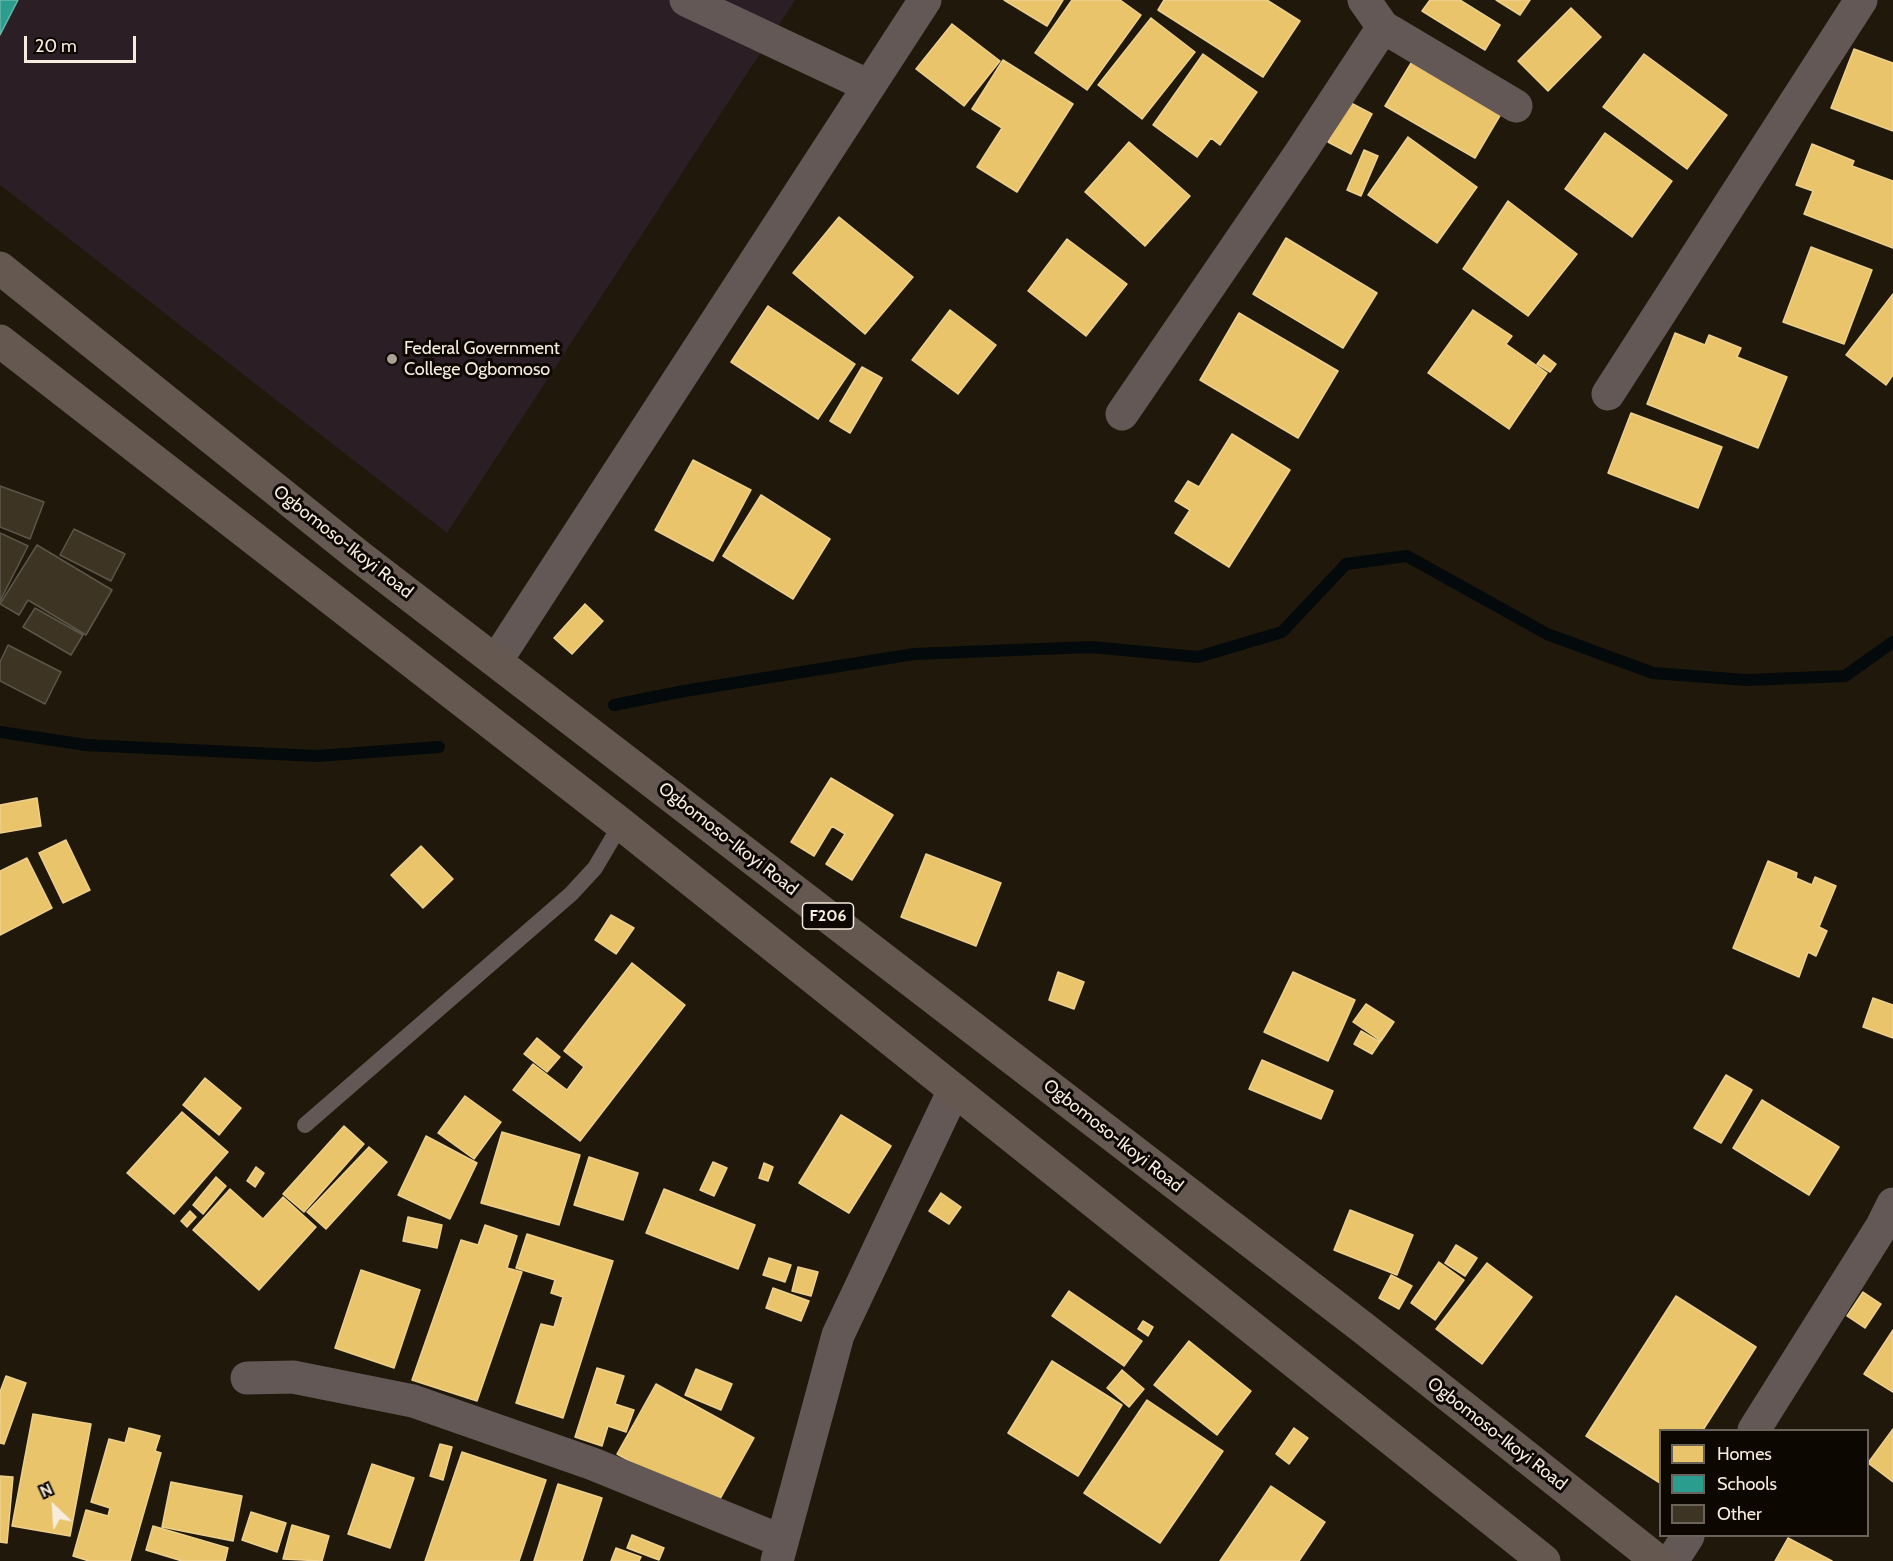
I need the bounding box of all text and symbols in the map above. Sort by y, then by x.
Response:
scale bar [27,24,140,62]
text: 20 m [35,35,77,57]
place label: Federal Government College Ogbomoso [404,338,560,380]
marker: Federal Government College Ogbomoso [385,352,399,366]
street label: Ogbomoso-Ikoyi Road [269,481,417,603]
street label: Ogbomoso-Ikoyi Road [654,778,802,900]
road number: F206 [802,903,854,929]
street label: Ogbomoso-Ikoyi Road [1039,1075,1187,1197]
street label: Ogbomoso-Ikoyi Road [1423,1373,1571,1495]
legend [1659,1429,1869,1537]
text: Homes [1717,1443,1772,1465]
text: Schools [1717,1473,1777,1495]
north arrow [24,1477,84,1537]
text: N [37,1479,55,1501]
text: Other [1717,1503,1762,1525]

